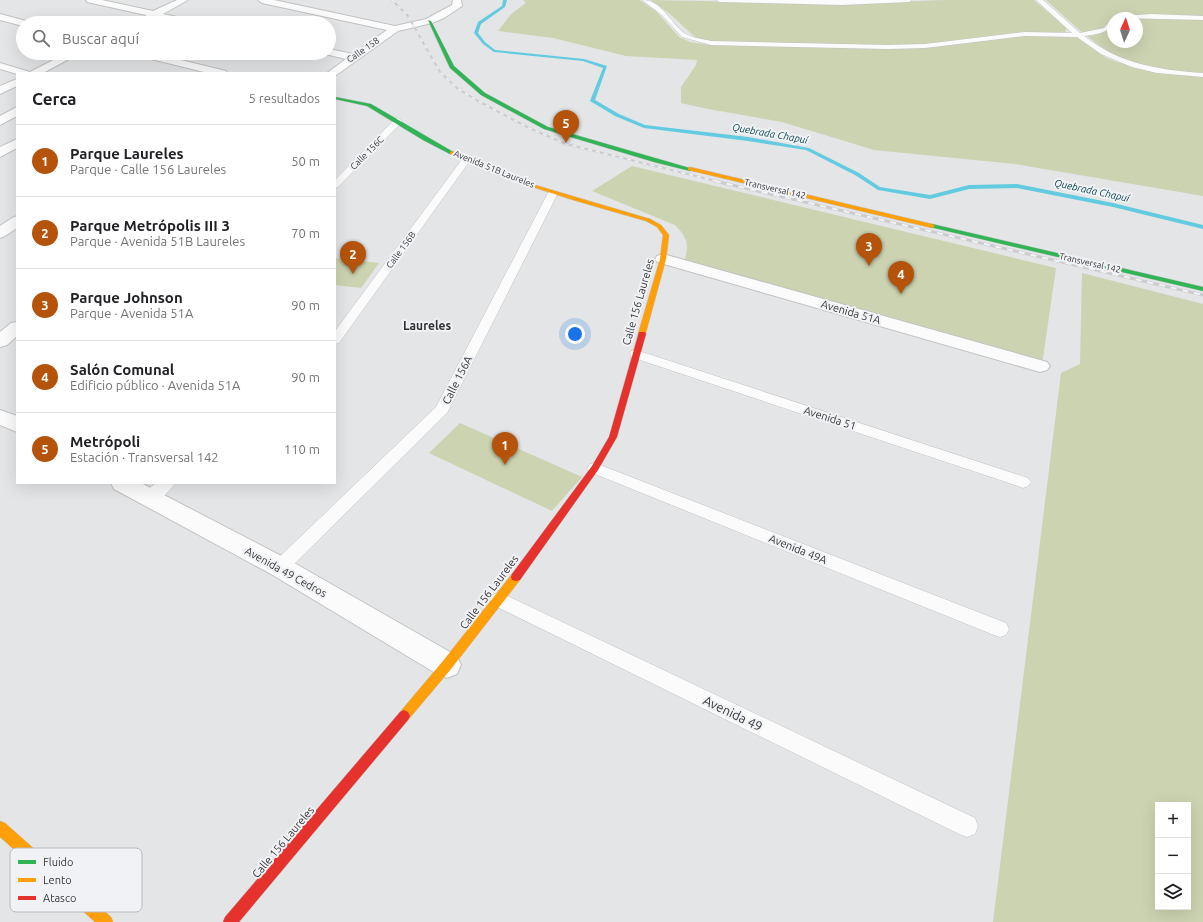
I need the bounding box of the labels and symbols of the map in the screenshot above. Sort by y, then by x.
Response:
north arrow [1107,12,1143,48]
street label: Calle 158 [345,35,381,65]
pin: 5 [553,110,579,143]
water label: Quebrada Chapuí [731,121,810,146]
street label: Calle 156C [348,134,386,172]
street label: Avenida 51B Laureles [452,148,536,190]
street label: Transversal 142 [743,177,807,201]
water label: Quebrada Chapuí [1053,177,1132,204]
street label: Calle 156B [384,230,418,270]
pin: 3 [856,233,882,266]
pin: 2 [340,241,366,274]
street label: Transversal 142 [1058,251,1122,275]
street label: Calle 156 Laureles [620,257,656,347]
pin: 4 [888,261,914,294]
street label: Avenida 51A [820,298,883,326]
district label: Laureles [403,319,451,332]
your location [565,324,585,344]
street label: Calle 156A [440,353,475,406]
street label: Avenida 51 [802,404,858,432]
pin: 1 [492,432,518,465]
street label: Avenida 49A [767,532,830,566]
street label: Avenida 49 Cedros [243,545,329,600]
street label: Calle 156 Laureles [457,553,521,631]
street label: Avenida 49 [701,693,765,733]
street label: Calle 156 Laureles [250,804,316,880]
legend [10,848,142,912]
text: Fluido [43,856,74,868]
text: Lento [43,874,72,886]
text: Atasco [43,892,76,904]

